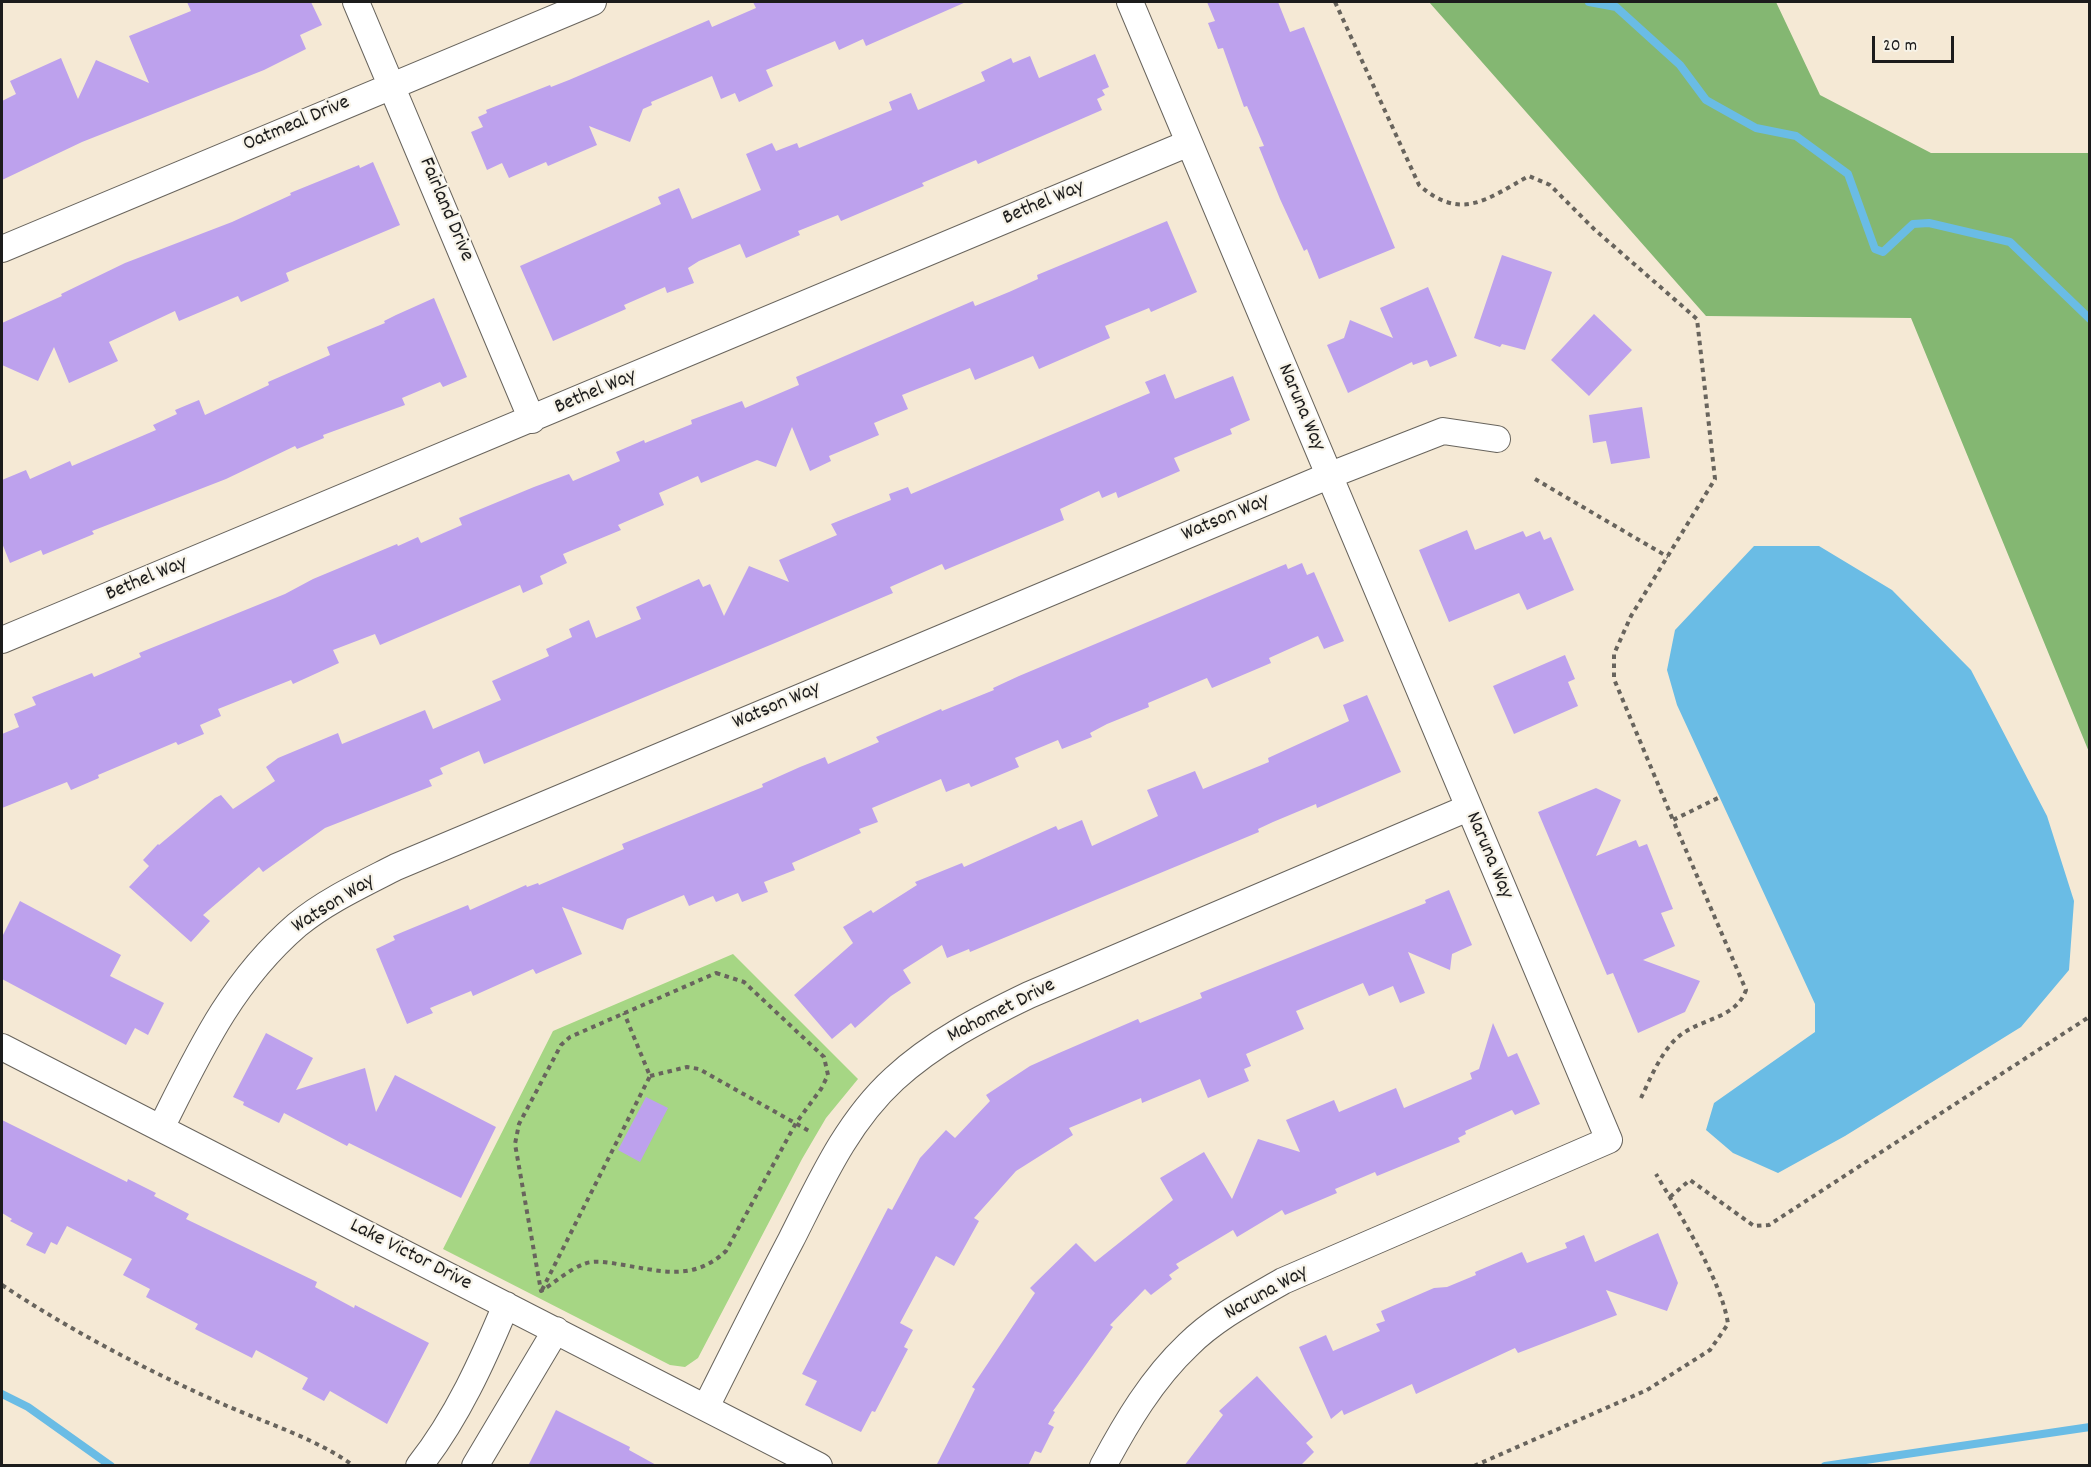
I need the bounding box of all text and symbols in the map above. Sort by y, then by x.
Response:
scale bar [1875,24,1958,62]
text: 20 m [1883,34,1917,59]
street label: Oatmeal Drive [240,91,354,159]
street label: Fairland Drive [412,154,478,266]
street label: Bethel Way [999,176,1089,232]
street label: Naruna Way [1270,361,1330,455]
street label: Bethel Way [551,365,641,421]
street label: Watson Way [1178,489,1274,549]
street label: Bethel Way [102,552,192,608]
street label: Watson Way [729,677,825,737]
street label: Naruna Way [1458,809,1518,903]
street label: Watson Way [288,870,380,940]
street label: Mahomet Drive [944,974,1060,1050]
street label: Lake Victor Drive [345,1214,475,1298]
street label: Naruna Way [1221,1261,1313,1327]

